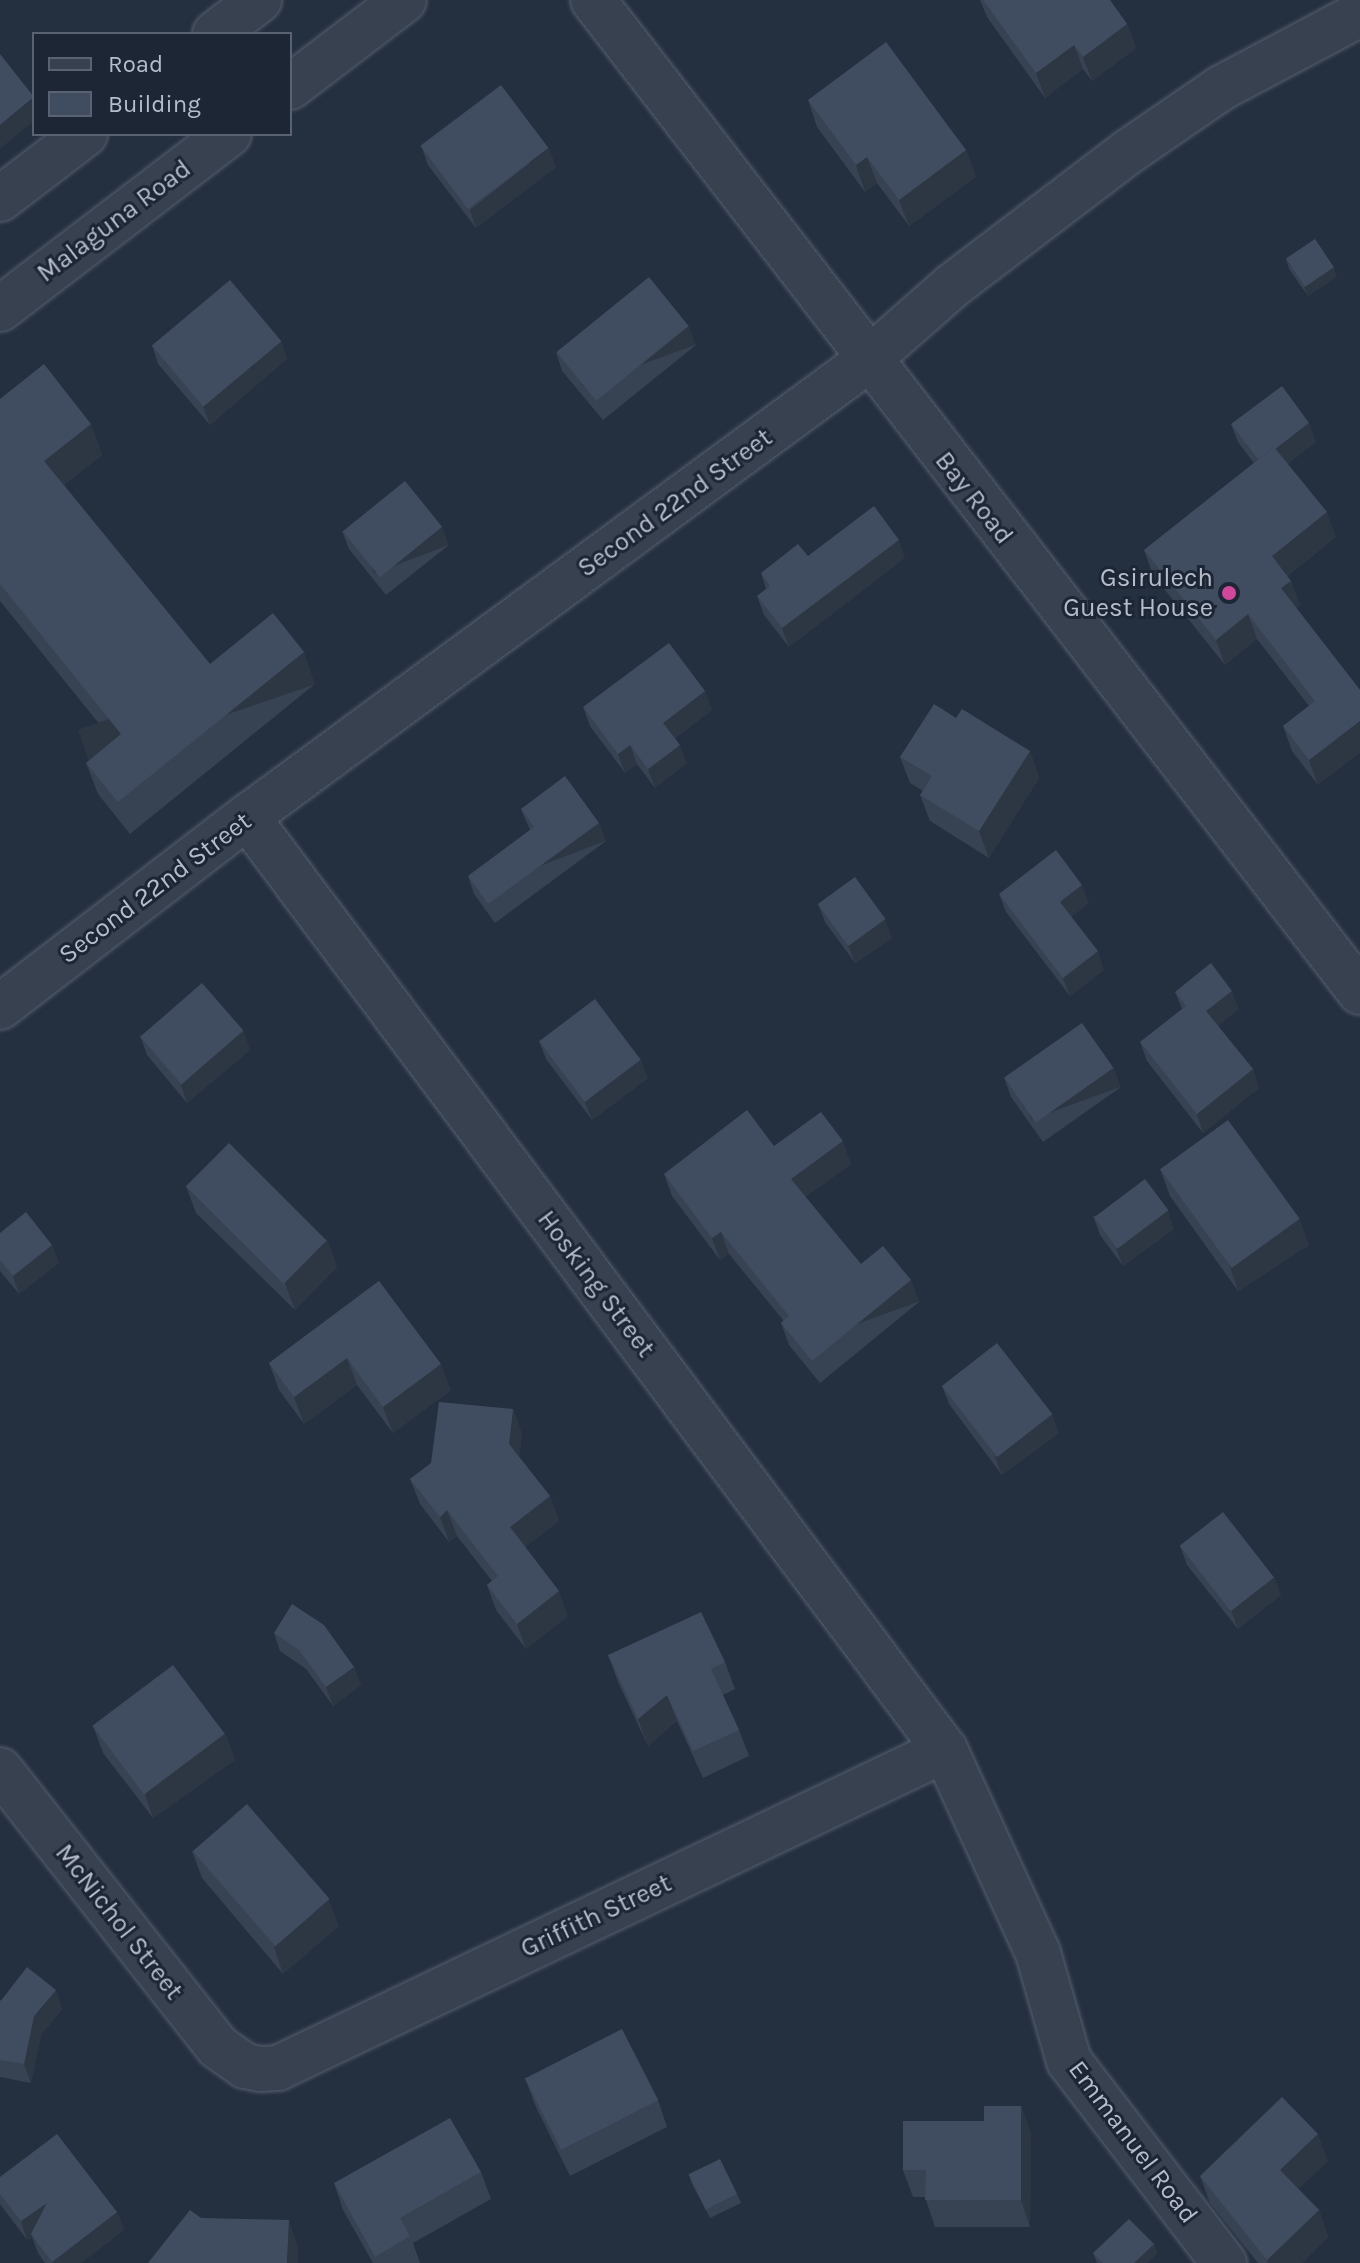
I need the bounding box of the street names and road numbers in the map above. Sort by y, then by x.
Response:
street label: Malaguna Road [31,153,197,289]
street label: Second 22nd Street [572,422,778,584]
street label: Bay Road [928,446,1020,550]
street label: Second 22nd Street [53,806,257,970]
street label: Hosking Street [531,1205,661,1363]
street label: McNichol Street [48,1838,190,2006]
street label: Griffith Street [516,1868,676,1964]
street label: Emmanuel Road [1062,2054,1204,2230]

